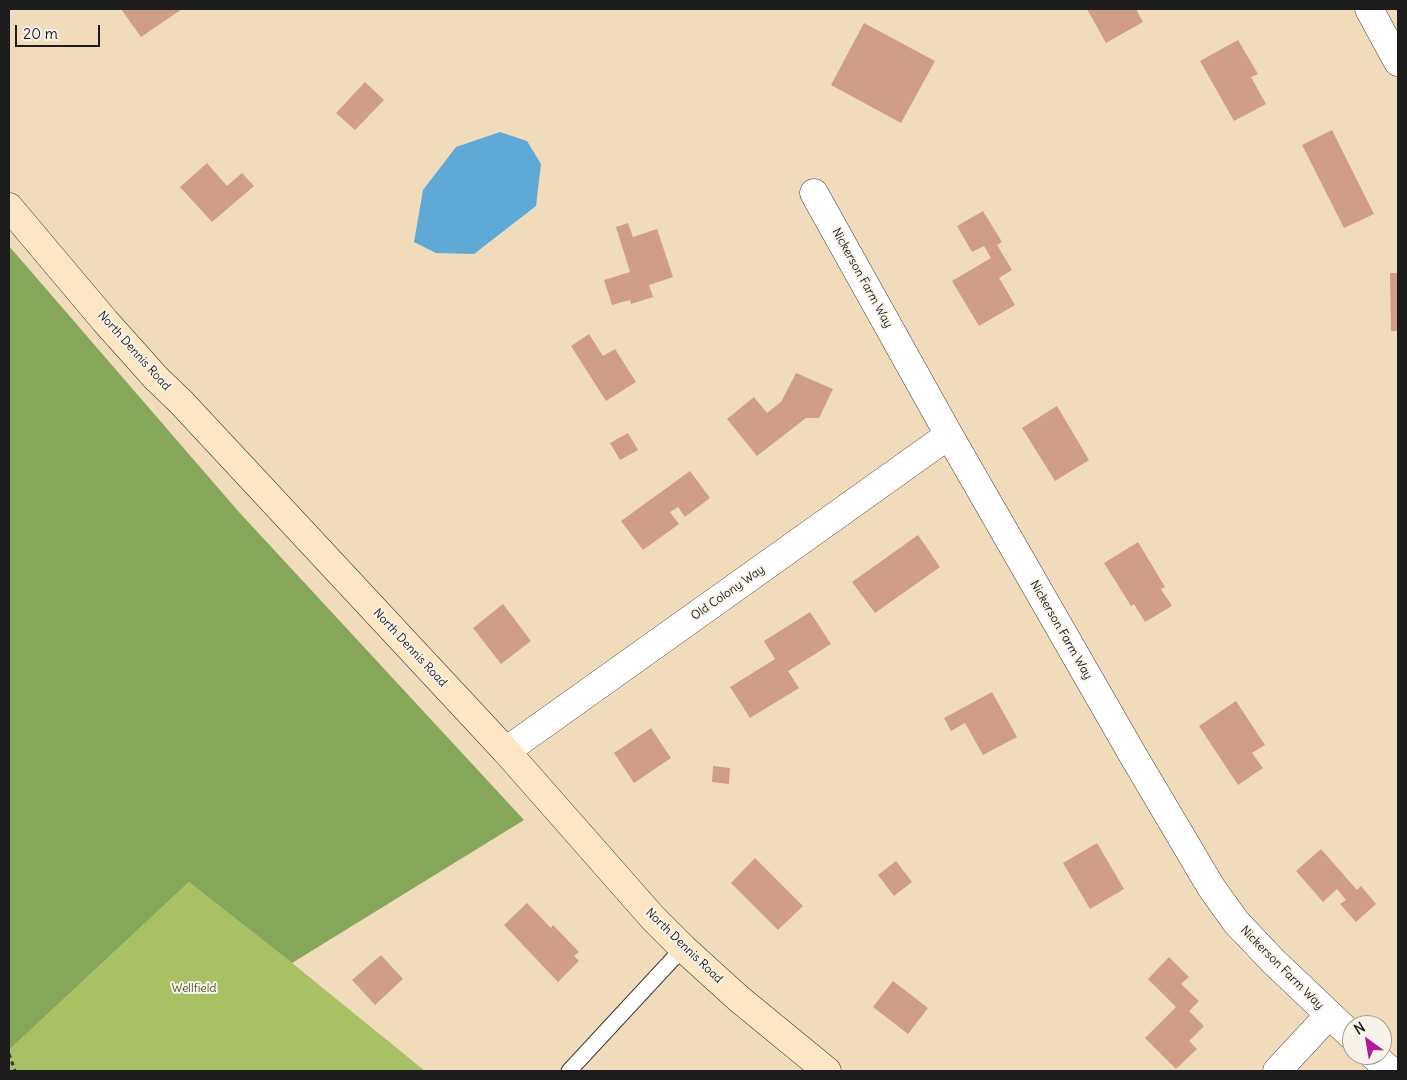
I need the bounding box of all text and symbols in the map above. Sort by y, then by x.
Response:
scale bar [18,15,102,47]
text: 20 m [23,24,58,43]
street label: Nickerson Farm Way [829,226,895,330]
street label: North Dennis Road [95,308,173,394]
street label: Old Colony Way [688,562,768,624]
street label: Nickerson Farm Way [1027,578,1095,682]
street label: North Dennis Road [370,606,450,690]
street label: North Dennis Road [642,906,726,986]
street label: Nickerson Farm Way [1237,923,1327,1013]
park label: Wellfield [171,982,217,996]
north arrow [1342,1015,1392,1065]
text: N [1351,1018,1368,1038]

